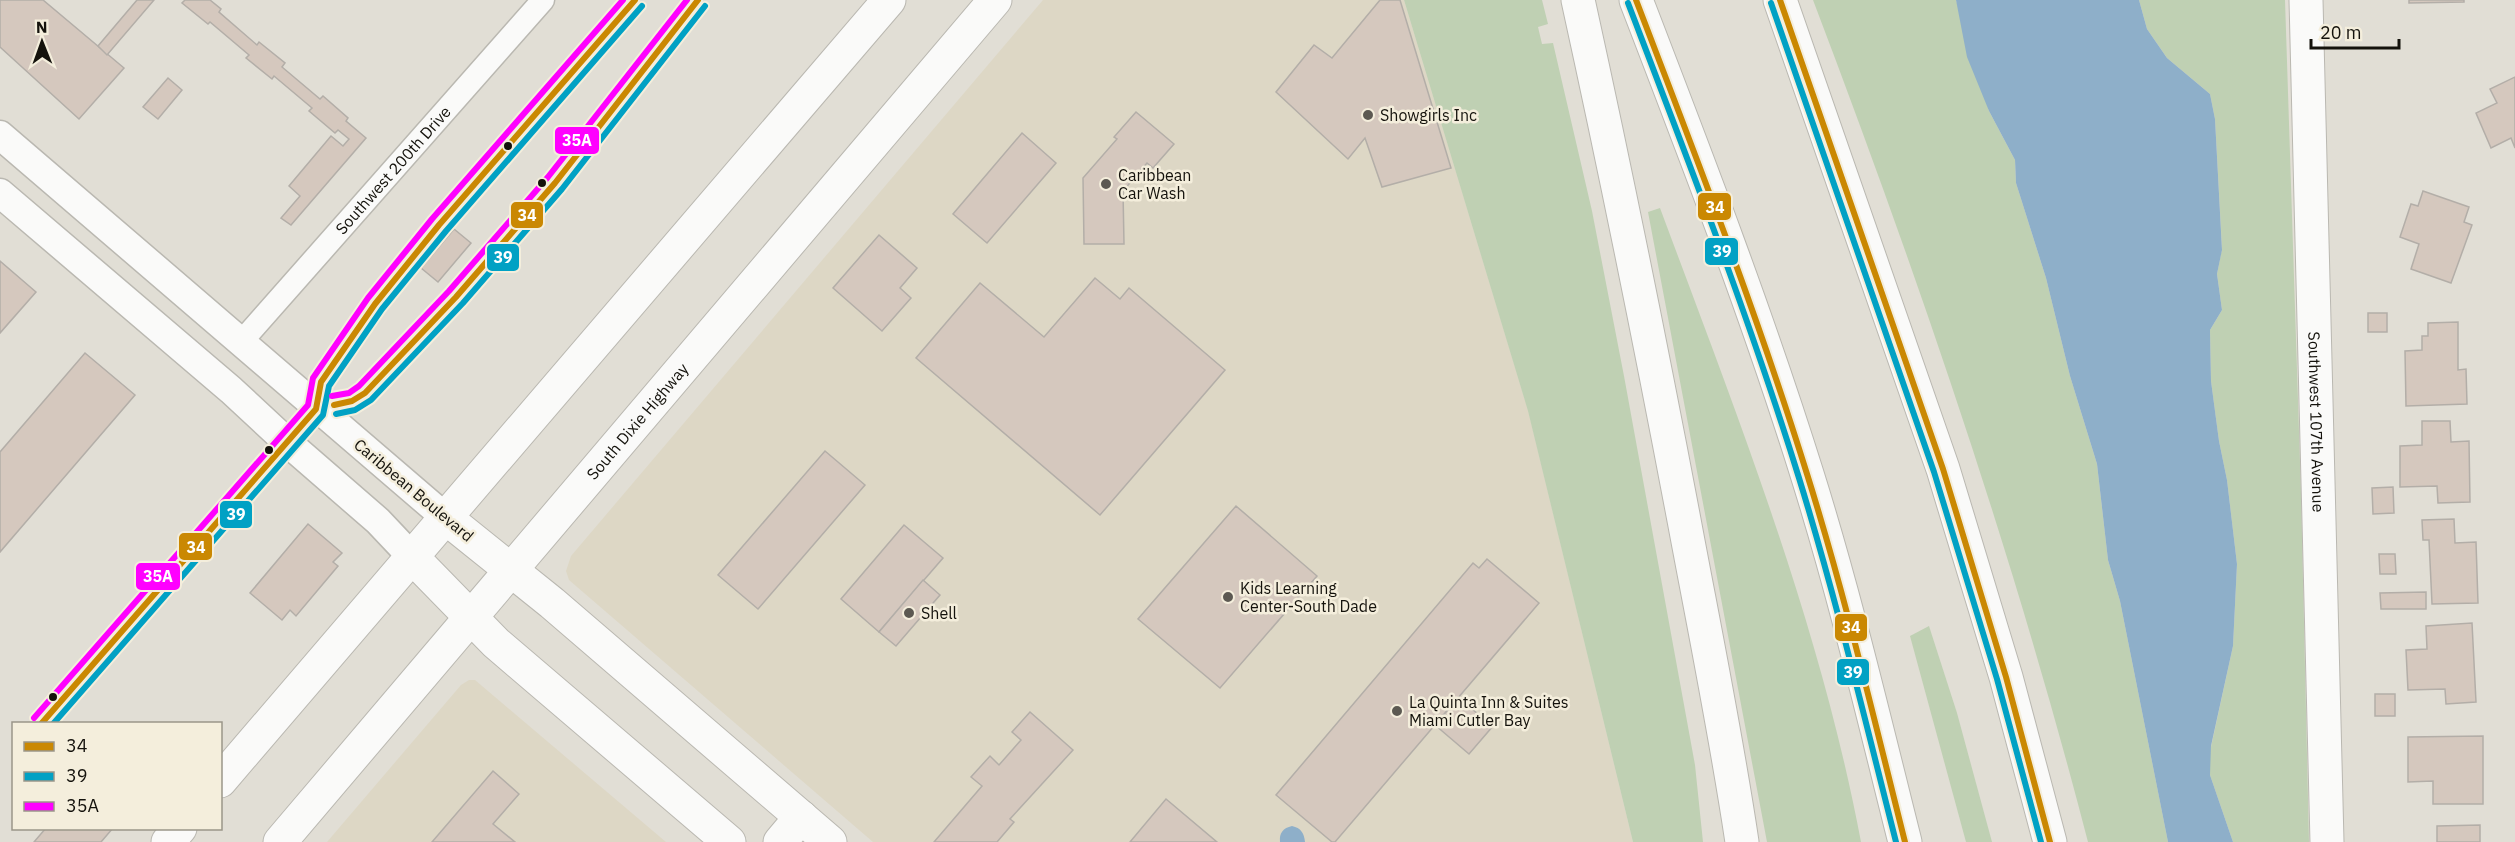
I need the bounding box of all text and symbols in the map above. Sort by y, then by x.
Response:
north arrow [12,12,72,72]
scale bar [2311,12,2400,50]
text: N [36,17,48,37]
text: 20 m [2320,21,2362,44]
street label: Southwest 200th Drive [331,102,455,238]
place label: Showgirls Inc [1380,105,1477,125]
marker: Showgirls Inc [1361,108,1375,122]
line badge: 35A [554,126,600,155]
text: 35A [562,130,592,150]
unlabelled marker [502,140,514,152]
place label: Caribbean Car Wash [1118,165,1191,203]
unlabelled marker [536,177,548,189]
marker: Caribbean Car Wash [1099,177,1113,191]
line badge: 34 [1697,192,1732,221]
text: 34 [1705,197,1725,217]
line badge: 34 [510,201,544,229]
text: 34 [517,205,537,225]
line badge: 39 [1704,237,1739,266]
text: 39 [1712,241,1732,261]
line badge: 39 [486,243,520,272]
text: 39 [493,247,513,267]
street label: Southwest 107th Avenue [2304,331,2329,513]
street label: South Dixie Highway [582,359,692,484]
street label: Caribbean Boulevard [350,434,478,546]
unlabelled marker [263,444,275,456]
line badge: 39 [219,500,253,529]
text: 39 [226,504,246,524]
line badge: 34 [178,532,213,561]
text: 34 [186,537,206,557]
line badge: 35A [135,562,181,591]
text: 35A [143,566,173,586]
place label: Kids Learning Center-South Dade [1240,578,1377,616]
marker: Kids Learning Center-South Dade [1221,590,1235,604]
place label: Shell [921,603,957,623]
marker: Shell [902,606,916,620]
line badge: 34 [1834,613,1868,642]
text: 34 [1841,617,1861,637]
line badge: 39 [1836,658,1870,686]
text: 39 [1843,662,1863,682]
unlabelled marker [47,691,59,703]
place label: La Quinta Inn & Suites Miami Cutler Bay [1409,692,1569,730]
marker: La Quinta Inn & Suites Miami Cutler Bay [1390,704,1404,718]
legend [12,722,222,830]
text: 34 [66,734,88,757]
text: 39 [66,764,88,787]
text: 35A [66,794,100,817]

